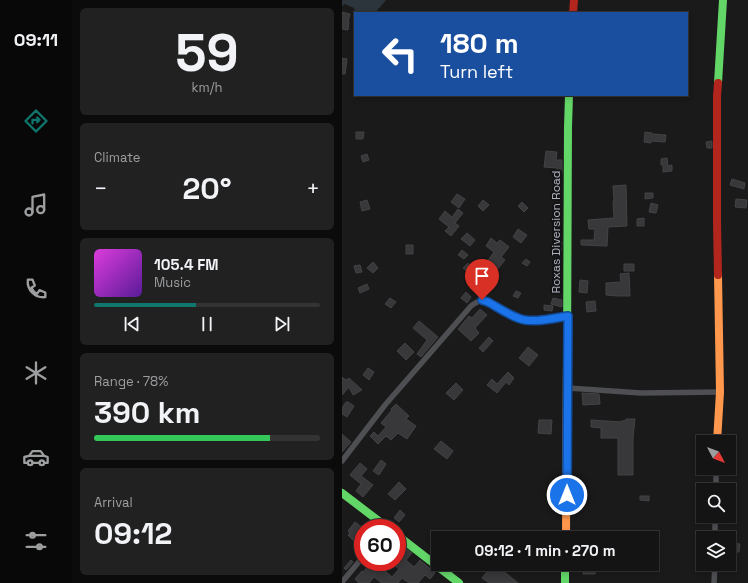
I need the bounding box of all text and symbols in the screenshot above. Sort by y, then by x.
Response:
text: 59 [175,20,239,86]
text: 180 m [440,25,519,61]
text: 09:11 [14,28,58,51]
icon: left [374,28,426,80]
text: Turn left [440,60,513,83]
text: km/h [192,79,222,96]
icon: directions [22,107,50,135]
text: Climate [94,149,140,166]
text: 20° [182,169,232,208]
street label: Roxas Diversion Road [548,170,564,294]
text: − [94,174,108,202]
text: + [306,174,320,202]
icon: music [22,191,50,219]
text: 105.4 FM [154,255,219,274]
pin [465,259,499,300]
icon: arrive [471,265,493,287]
text: Music [154,274,191,291]
icon: phone [22,275,50,303]
icon: previous [121,313,143,335]
icon: pause [196,313,218,335]
icon: next [271,313,293,335]
icon: climate [22,359,50,387]
text: Range · 78% [94,373,168,390]
text: 390 km [94,393,200,432]
north arrow [696,435,736,475]
map controls [696,435,736,571]
icon: car [22,443,50,471]
position arrow [546,474,588,516]
button: search [696,483,736,523]
text: Arrival [94,494,133,511]
text: 09:12 [94,514,172,553]
speed limit sign: 60 [354,519,406,571]
icon: filters [22,527,50,555]
button: layers [696,531,736,571]
text: 09:12 · 1 min · 270 m [475,541,615,560]

